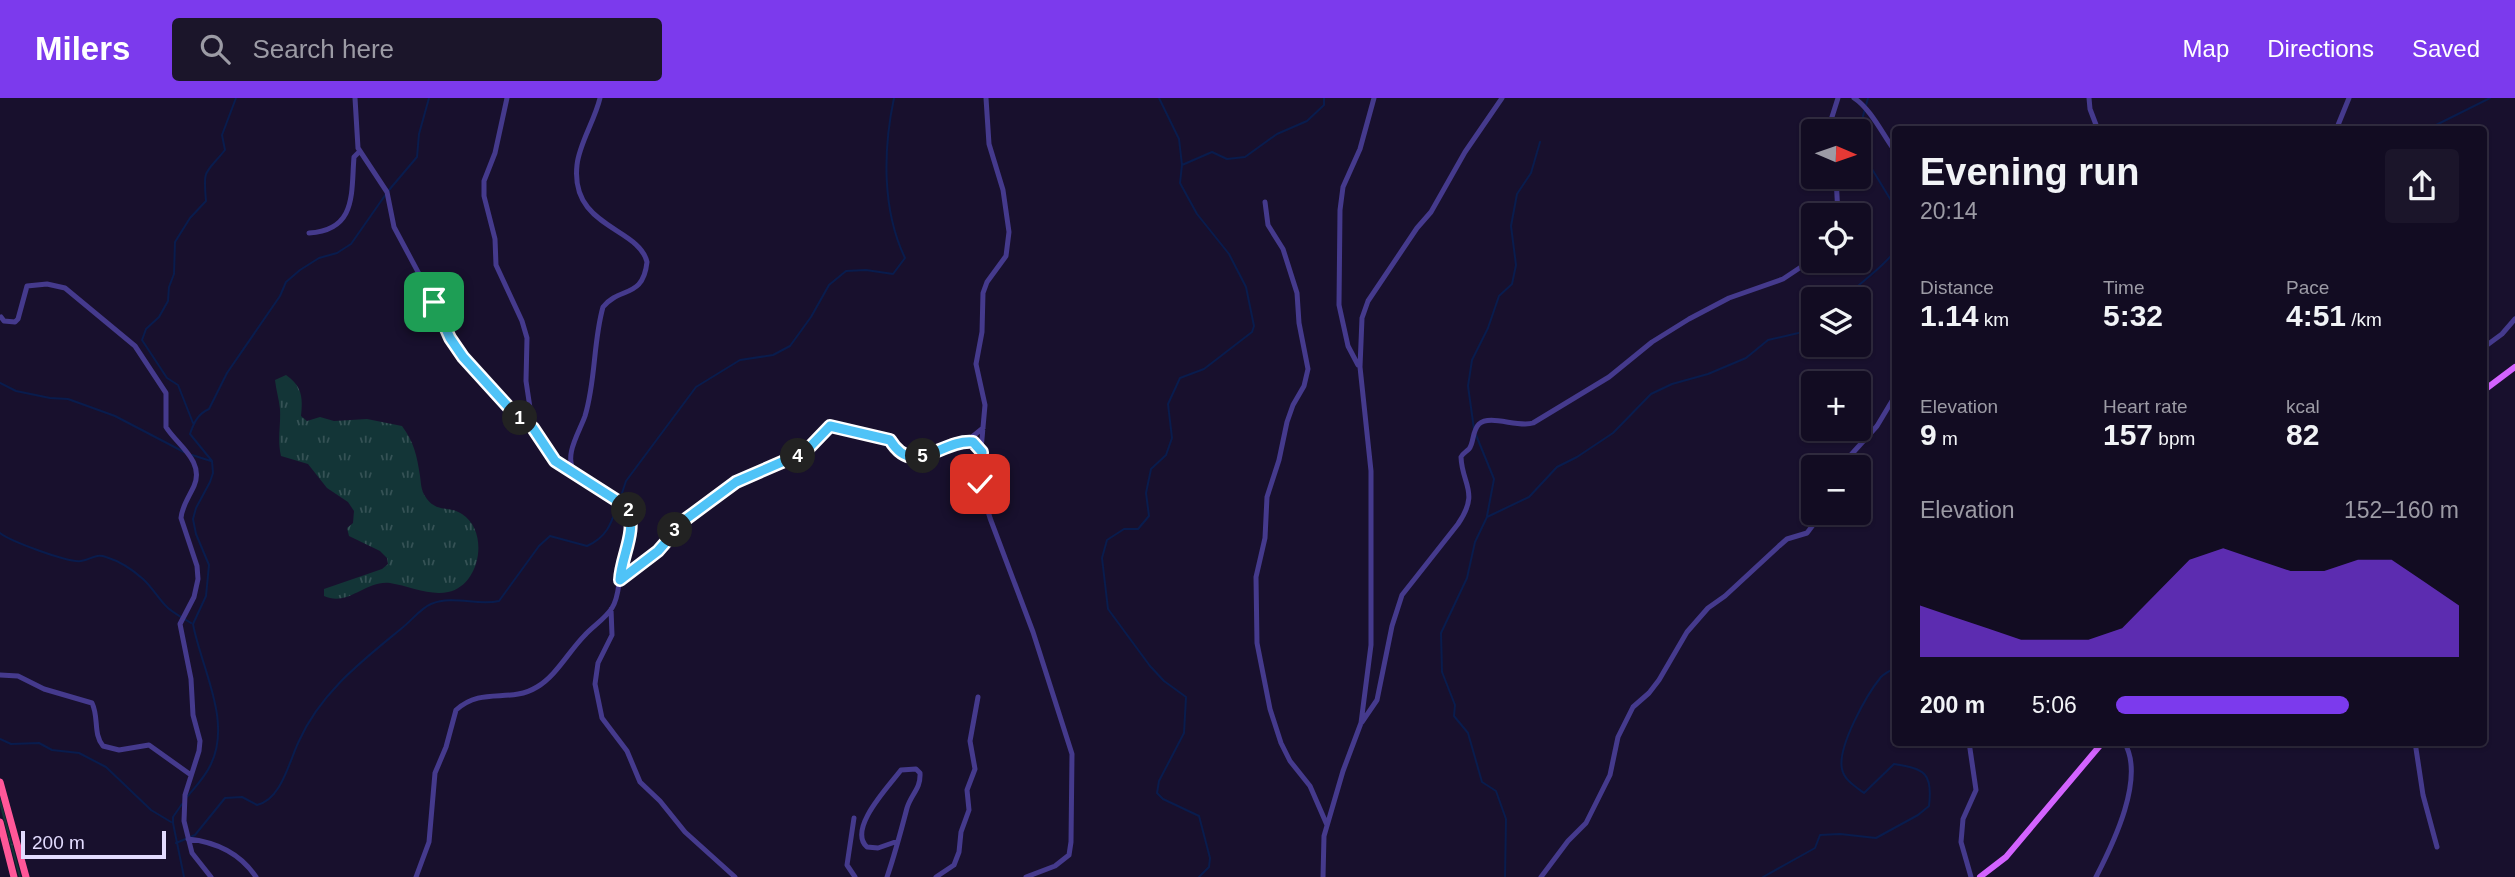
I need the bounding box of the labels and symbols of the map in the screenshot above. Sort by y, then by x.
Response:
north arrow [1801,119,1871,189]
pin [404,272,464,332]
pin: 1 [503,400,538,436]
pin: 4 [780,438,816,474]
pin: 5 [906,438,940,474]
pin [950,454,1010,514]
pin: 2 [612,492,646,528]
pin: 3 [658,512,692,548]
scale bar [21,828,166,860]

